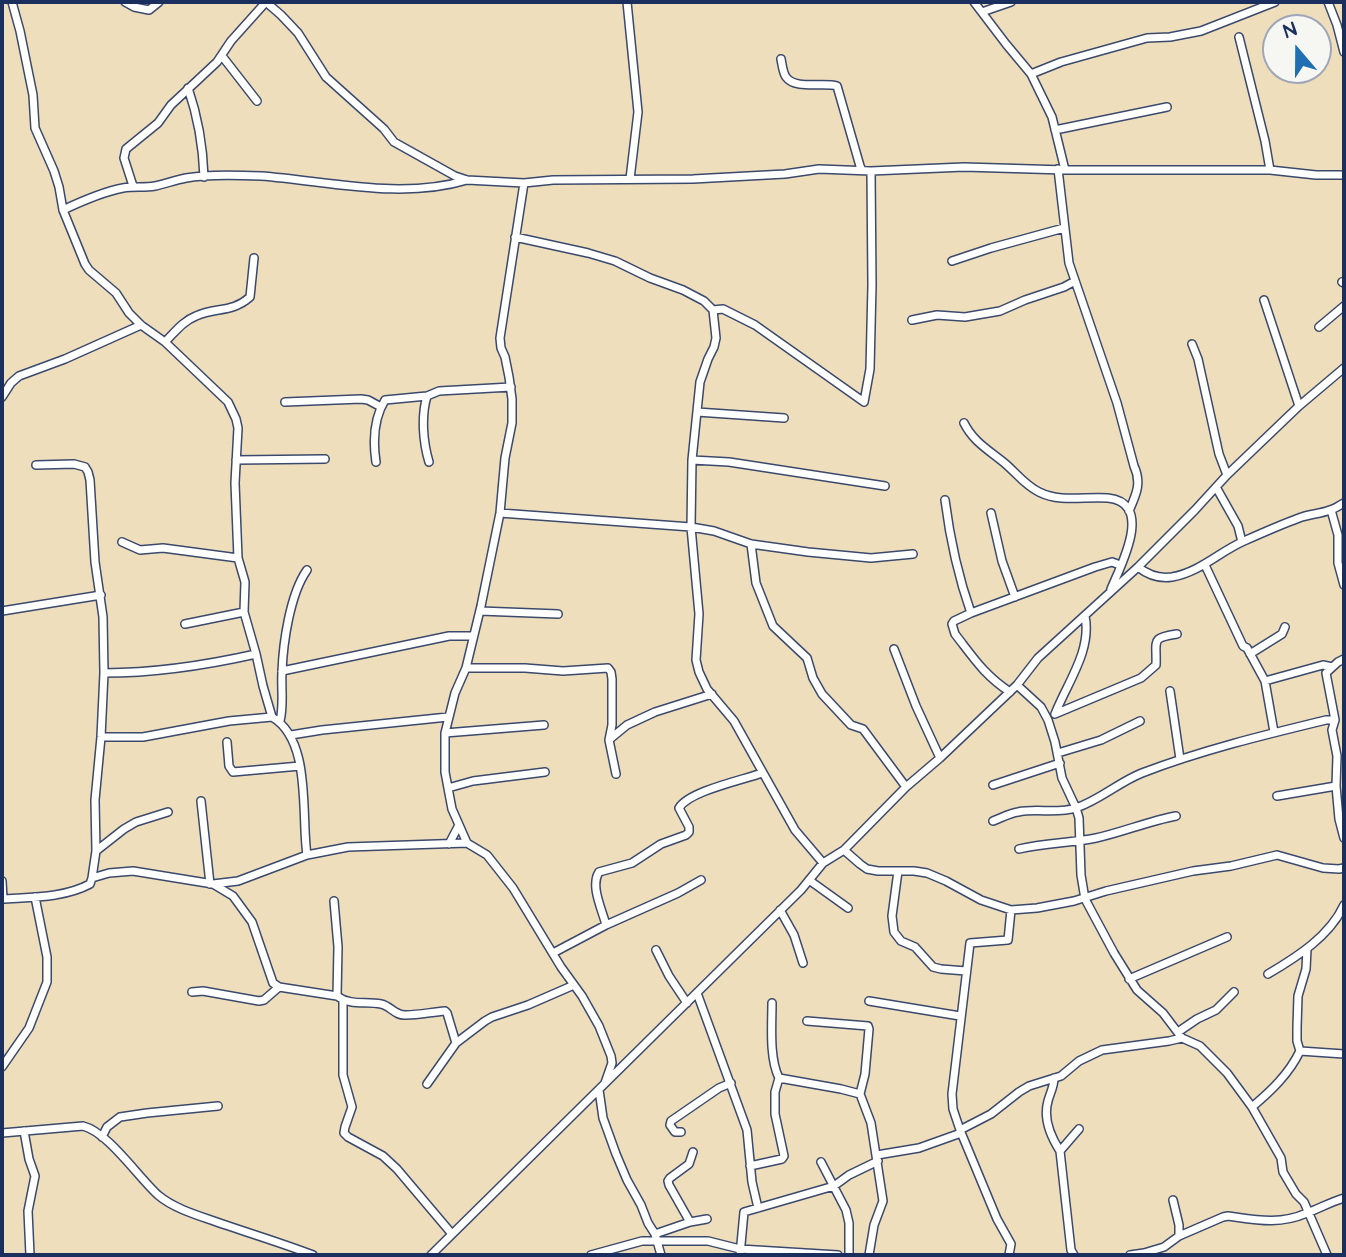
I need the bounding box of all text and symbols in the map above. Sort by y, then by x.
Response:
north arrow [1262,14,1332,84]
text: N [1280,16,1301,45]

